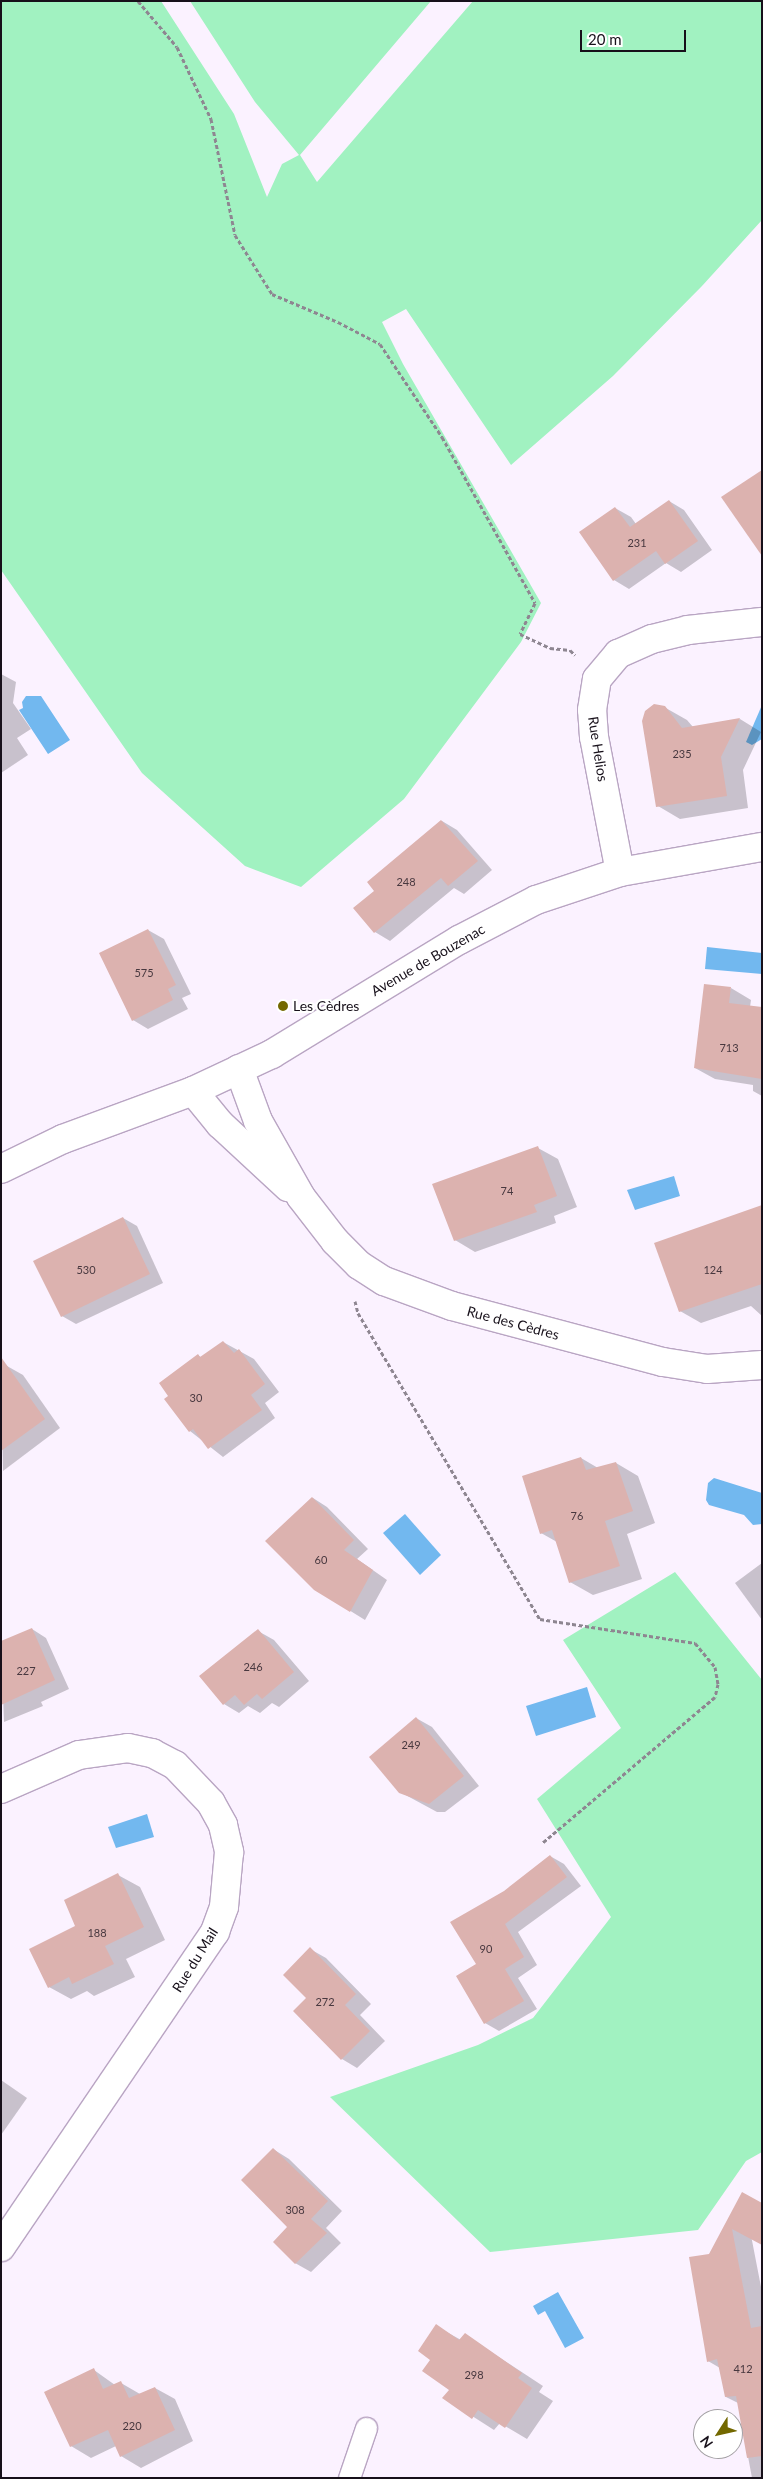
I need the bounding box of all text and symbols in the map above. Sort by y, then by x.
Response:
scale bar [583,20,689,52]
text: 20 m [588,30,622,48]
house number: 231 [627,536,647,550]
street label: Rue Helios [585,715,611,783]
house number: 235 [672,747,692,761]
house number: 248 [396,875,416,889]
street label: Avenue de Bouzenac [368,921,488,999]
house number: 575 [134,966,154,980]
place label: Les Cèdres [293,998,359,1014]
marker: Les Cèdres [277,1000,289,1012]
house number: 713 [719,1041,739,1055]
house number: 74 [501,1184,513,1198]
house number: 530 [76,1263,96,1277]
house number: 124 [703,1263,723,1277]
street label: Rue des Cèdres [465,1303,561,1343]
house number: 30 [190,1391,202,1405]
house number: 76 [571,1509,583,1523]
house number: 60 [315,1553,327,1567]
house number: 246 [243,1660,263,1674]
house number: 227 [16,1664,36,1678]
house number: 249 [401,1738,421,1752]
street label: Rue du Mail [169,1925,221,1995]
house number: 188 [87,1926,107,1940]
house number: 90 [480,1942,492,1956]
house number: 272 [315,1995,335,2009]
house number: 308 [285,2203,305,2217]
house number: 412 [733,2362,753,2376]
house number: 298 [464,2368,484,2382]
north arrow [693,2409,743,2459]
house number: 220 [122,2419,142,2433]
text: N [696,2433,716,2452]

